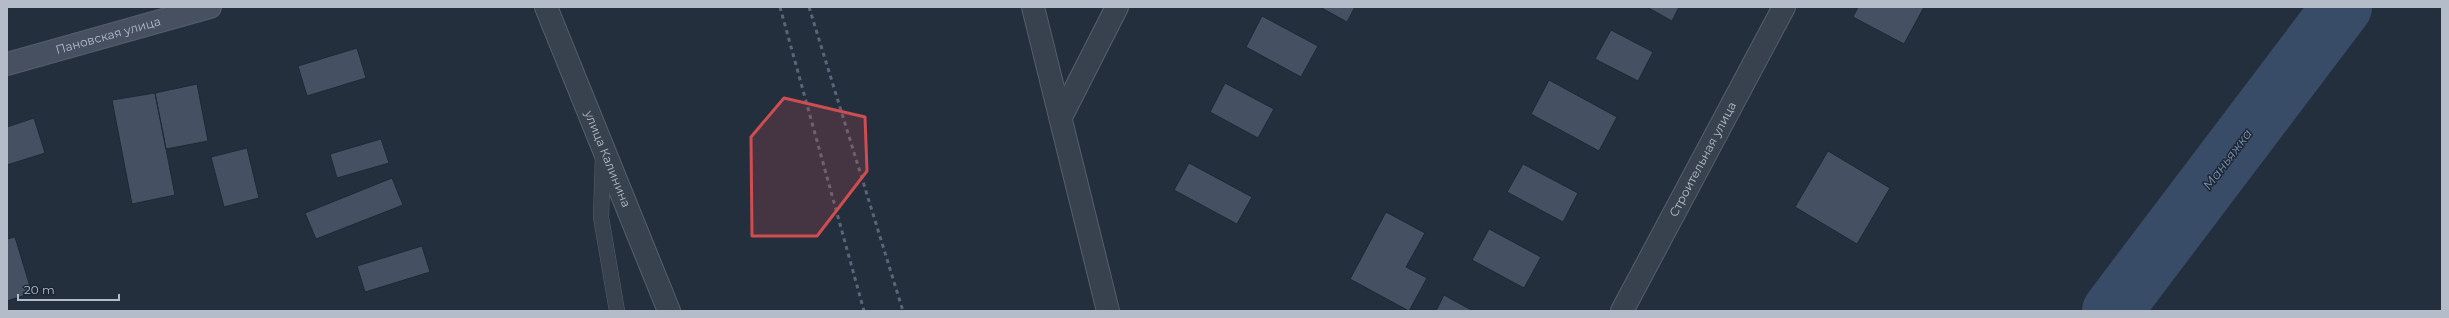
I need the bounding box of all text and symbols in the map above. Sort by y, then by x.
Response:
street label: Пановская улица [54,13,162,57]
street label: Строительная улица [1666,99,1739,219]
street label: улица Калинина [581,107,634,210]
water label: Маньяжка [2199,125,2255,193]
scale bar [18,276,119,302]
text: 20 m [24,282,55,297]

